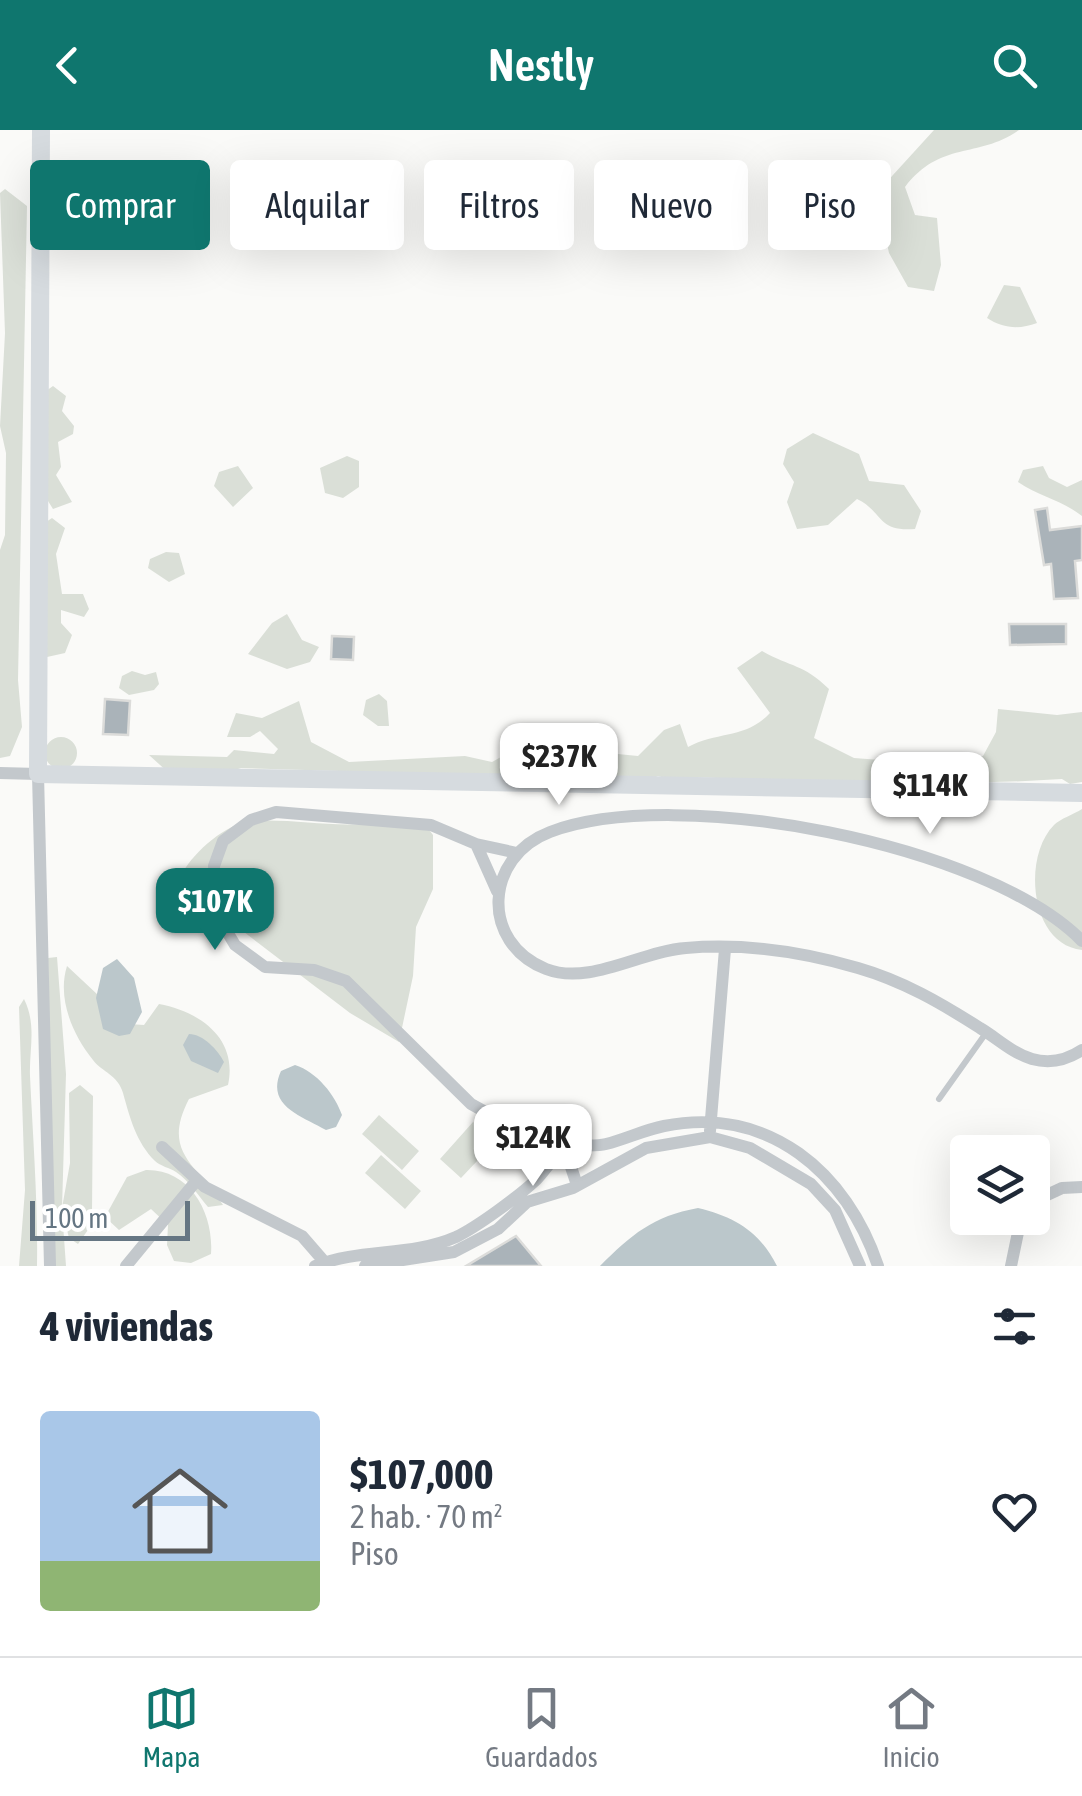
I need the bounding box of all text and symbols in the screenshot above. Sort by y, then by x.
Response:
icon: back [40,38,95,93]
icon: search [987,38,1042,93]
text: Nestly [488,39,594,91]
chip: Comprar [30,160,210,250]
chip: Alquilar [230,160,404,250]
chip: Filtros [424,160,574,250]
chip: Nuevo [594,160,748,250]
chip: Piso [768,160,891,250]
pin: $237K [489,723,629,808]
text: $237K [522,737,596,774]
pin: $114K [860,752,1000,837]
text: $114K [893,766,967,803]
pin: $107K [145,868,285,953]
text: $107K [178,882,252,919]
pin: $124K [463,1104,603,1189]
text: $124K [496,1118,570,1155]
map controls [950,1135,1050,1235]
button: layers [950,1135,1050,1235]
scale bar [30,1196,190,1240]
text: 100 m [45,1202,108,1234]
icon: filters [987,1299,1042,1354]
text: 4 viviendas [40,1302,213,1350]
text: $107,000 [350,1450,494,1498]
icon: home [120,1451,240,1571]
icon: heart [987,1484,1042,1539]
text: 2 hab. · 70 m² [350,1498,503,1535]
text: Piso [350,1535,399,1572]
tab: Mapa [142,1681,201,1773]
tab: Guardados [485,1681,598,1773]
tab: Inicio [882,1681,940,1773]

